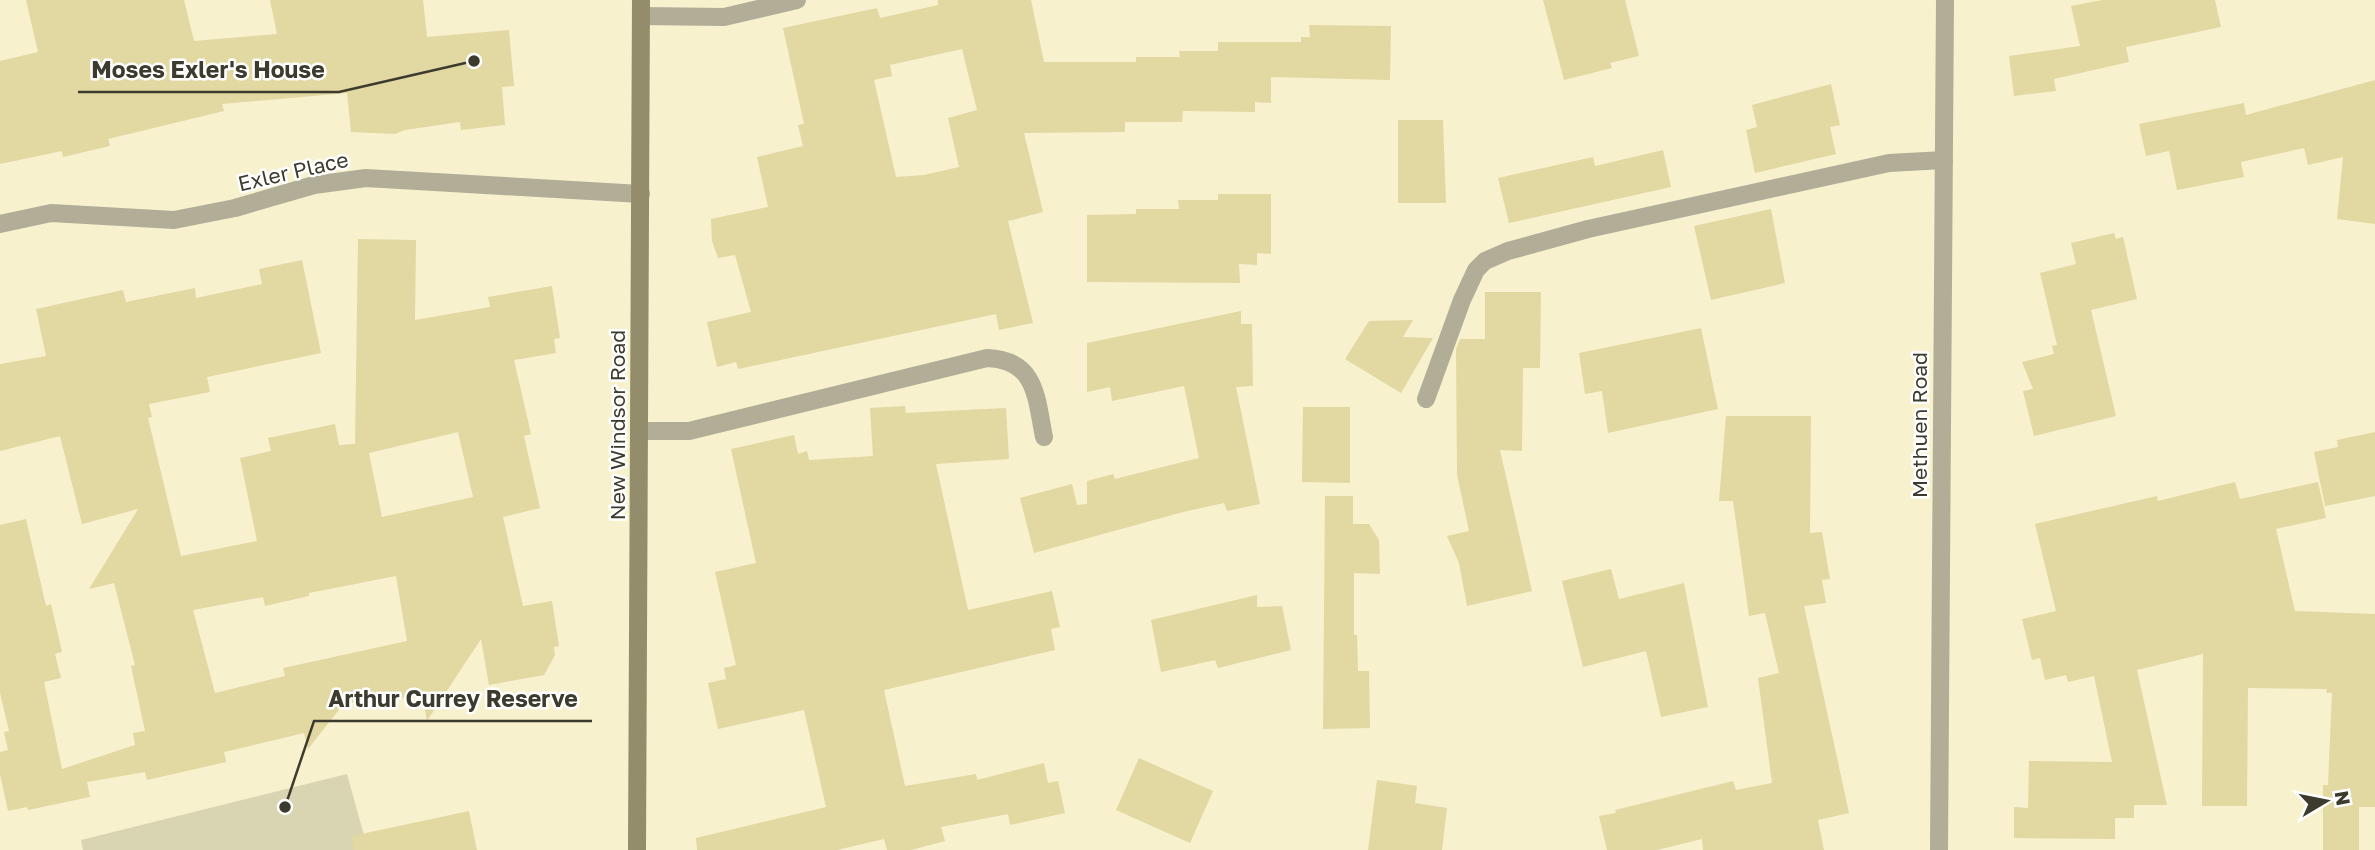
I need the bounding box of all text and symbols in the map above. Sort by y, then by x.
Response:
callout: Moses Exler's House [78,48,339,92]
text: Moses Exler's House [91,55,325,83]
street label: Exler Place [235,146,351,196]
street label: New Windsor Road [604,330,630,520]
street label: Methuen Road [1906,352,1932,498]
callout: Arthur Currey Reserve [314,677,592,721]
text: Arthur Currey Reserve [328,684,578,712]
north arrow [2291,766,2361,836]
text: N [2331,789,2356,807]

